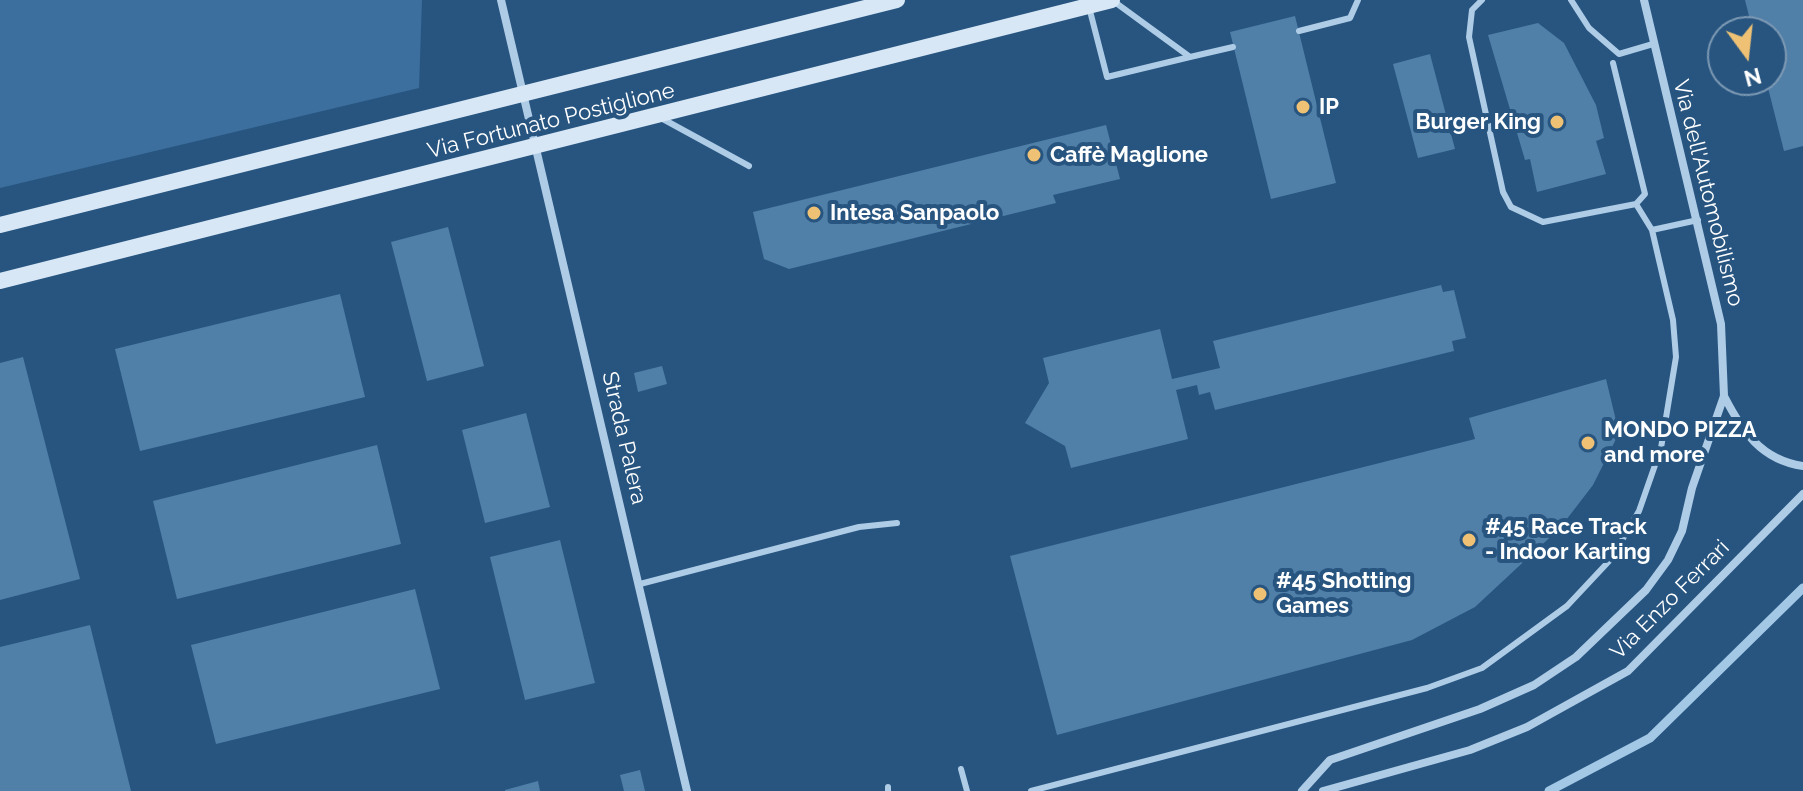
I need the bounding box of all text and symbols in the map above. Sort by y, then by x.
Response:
north arrow [1707,16,1787,96]
text: N [1741,63,1764,92]
street label: Via Fortunato Postiglione [425,77,677,165]
street label: Via dell'Automobilismo [1667,77,1749,309]
place label: IP [1319,94,1339,120]
marker: IP [1294,98,1312,116]
place label: Burger King [1416,109,1541,135]
marker: Burger King [1548,113,1566,131]
place label: Caffè Maglione [1050,142,1208,168]
marker: Caffè Maglione [1025,146,1043,164]
place label: Intesa Sanpaolo [830,200,999,226]
marker: Intesa Sanpaolo [805,204,823,222]
street label: Strada Palera [596,369,652,507]
place label: MONDO PIZZA and more [1604,417,1756,468]
marker: MONDO PIZZA and more [1579,434,1597,452]
place label: #45 Race Track - Indoor Karting [1485,514,1651,566]
marker: #45 Race Track - Indoor Karting [1460,531,1478,549]
street label: Via Enzo Ferrari [1605,535,1735,665]
place label: #45 Shotting Games [1276,568,1411,620]
marker: #45 Shotting Games [1251,585,1269,603]

